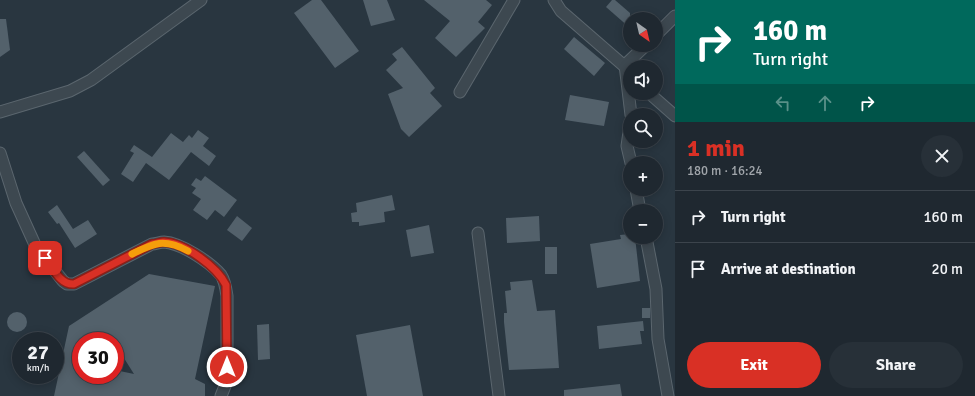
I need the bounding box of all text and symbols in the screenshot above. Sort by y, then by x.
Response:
north arrow [623,12,663,52]
map controls [623,12,663,244]
text: 160 m [753,14,827,48]
icon: right [687,16,739,68]
text: Turn right [753,48,828,70]
button: sound [623,60,663,100]
icon: left [772,92,794,114]
icon: ahead [814,92,836,114]
icon: right [856,92,878,114]
button: search [623,108,663,148]
text: 1 min [687,133,745,163]
button: close [921,135,963,177]
button: + [623,156,663,196]
text: 180 m · 16:24 [687,163,763,179]
button: − [623,204,663,244]
icon: right [687,206,709,228]
text: Turn right [721,208,786,226]
text: 160 m [923,208,963,226]
pin [28,241,62,275]
icon: arrive [34,247,56,269]
icon: arrive [687,258,709,280]
text: Arrive at destination [721,260,856,278]
text: 20 m [932,260,963,278]
speed limit sign: 30 [72,332,124,384]
text: 27 [27,340,49,365]
button: Exit [687,342,821,388]
button: Share [829,342,963,388]
position arrow [206,346,248,388]
text: km/h [27,362,49,374]

